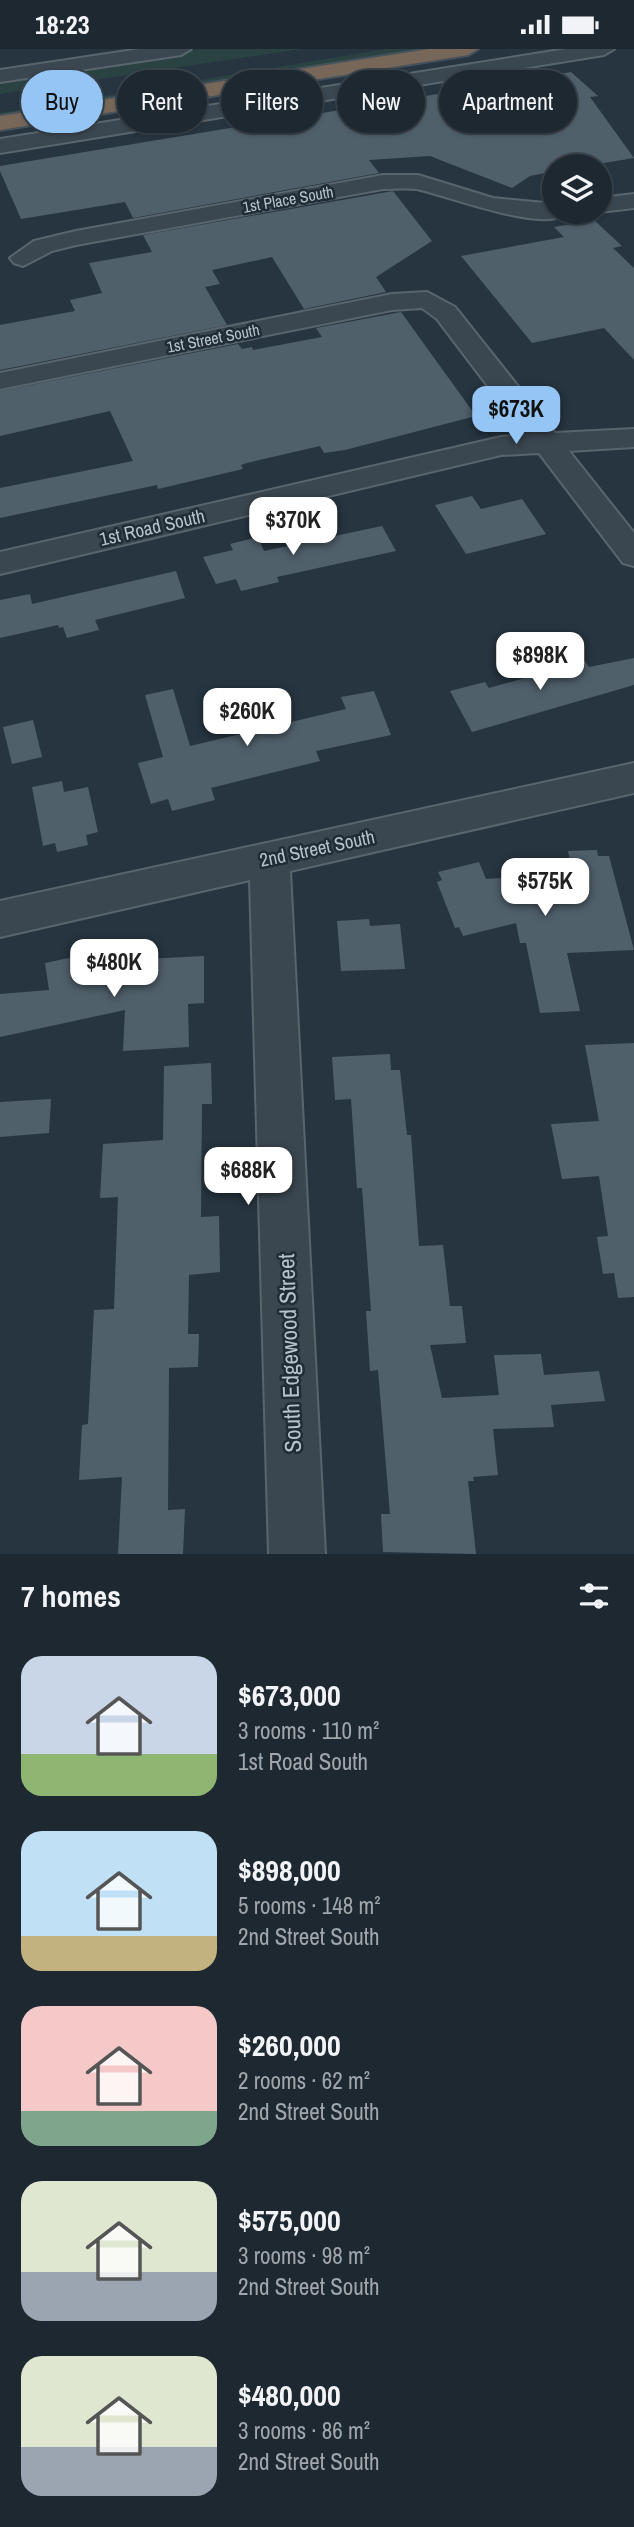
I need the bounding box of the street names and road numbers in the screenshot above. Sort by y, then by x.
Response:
street label: 1st Place South [241,180,335,218]
street label: 1st Street South [165,318,261,358]
street label: 1st Road South [97,502,207,552]
street label: 2nd Street South [257,823,377,873]
street label: South Edgewood Street [270,1253,308,1453]

